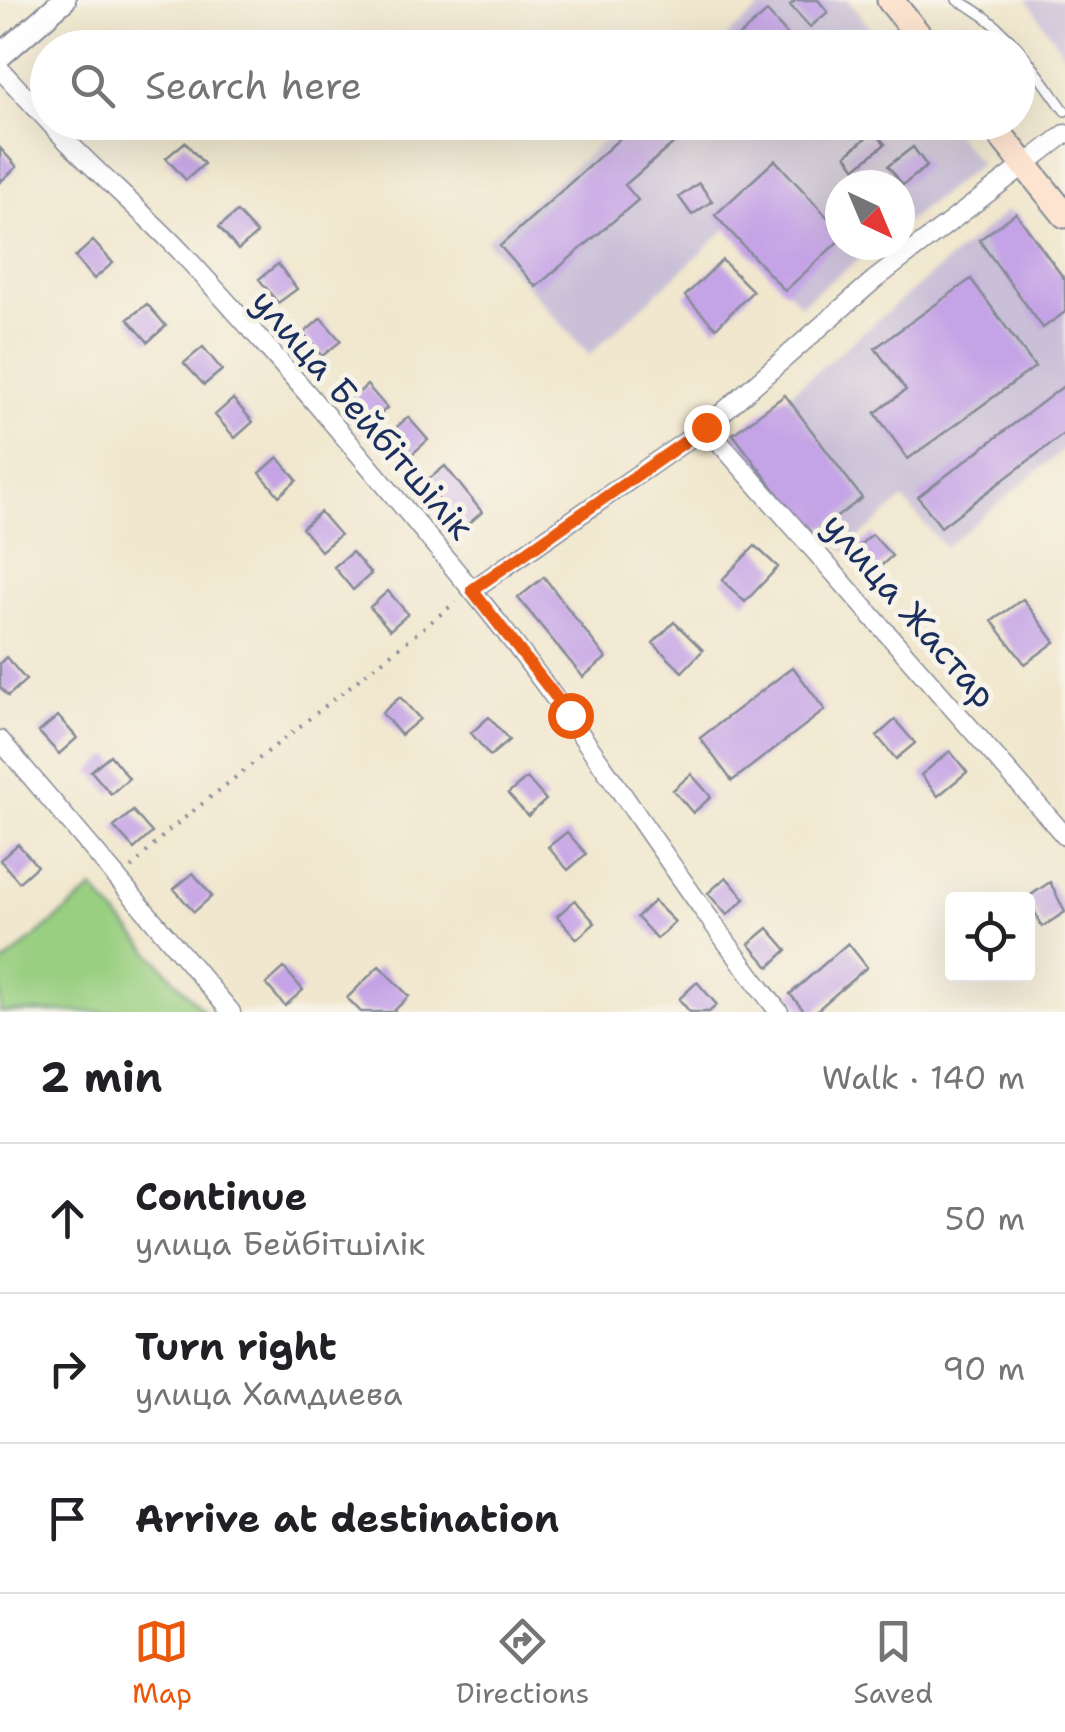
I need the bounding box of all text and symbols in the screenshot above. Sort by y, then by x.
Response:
search box [30,30,1035,140]
icon: search [65,58,120,113]
text: Search here [145,60,362,111]
north arrow [825,170,915,260]
street label: улица Бейбітшілік [241,279,485,549]
route end [684,405,730,451]
street label: улица Жастар [812,503,1008,717]
route start [548,693,594,739]
map controls [945,892,1035,982]
button: locate [945,892,1035,982]
text: 2 min [40,1049,162,1105]
text: Walk · 140 m [822,1056,1025,1099]
text: Continue [135,1171,307,1222]
icon: ahead [40,1191,95,1246]
text: 50 m [945,1197,1025,1240]
text: улица Бейбітшілік [135,1222,425,1265]
text: Turn right [135,1321,337,1372]
icon: right [40,1341,95,1396]
text: 90 m [942,1347,1025,1390]
text: улица Хамдиева [135,1372,403,1415]
icon: arrive [40,1491,95,1546]
text: Arrive at destination [135,1493,559,1544]
tab: Map [132,1614,192,1712]
tab: Directions [456,1614,589,1712]
tab: Saved [853,1614,933,1712]

